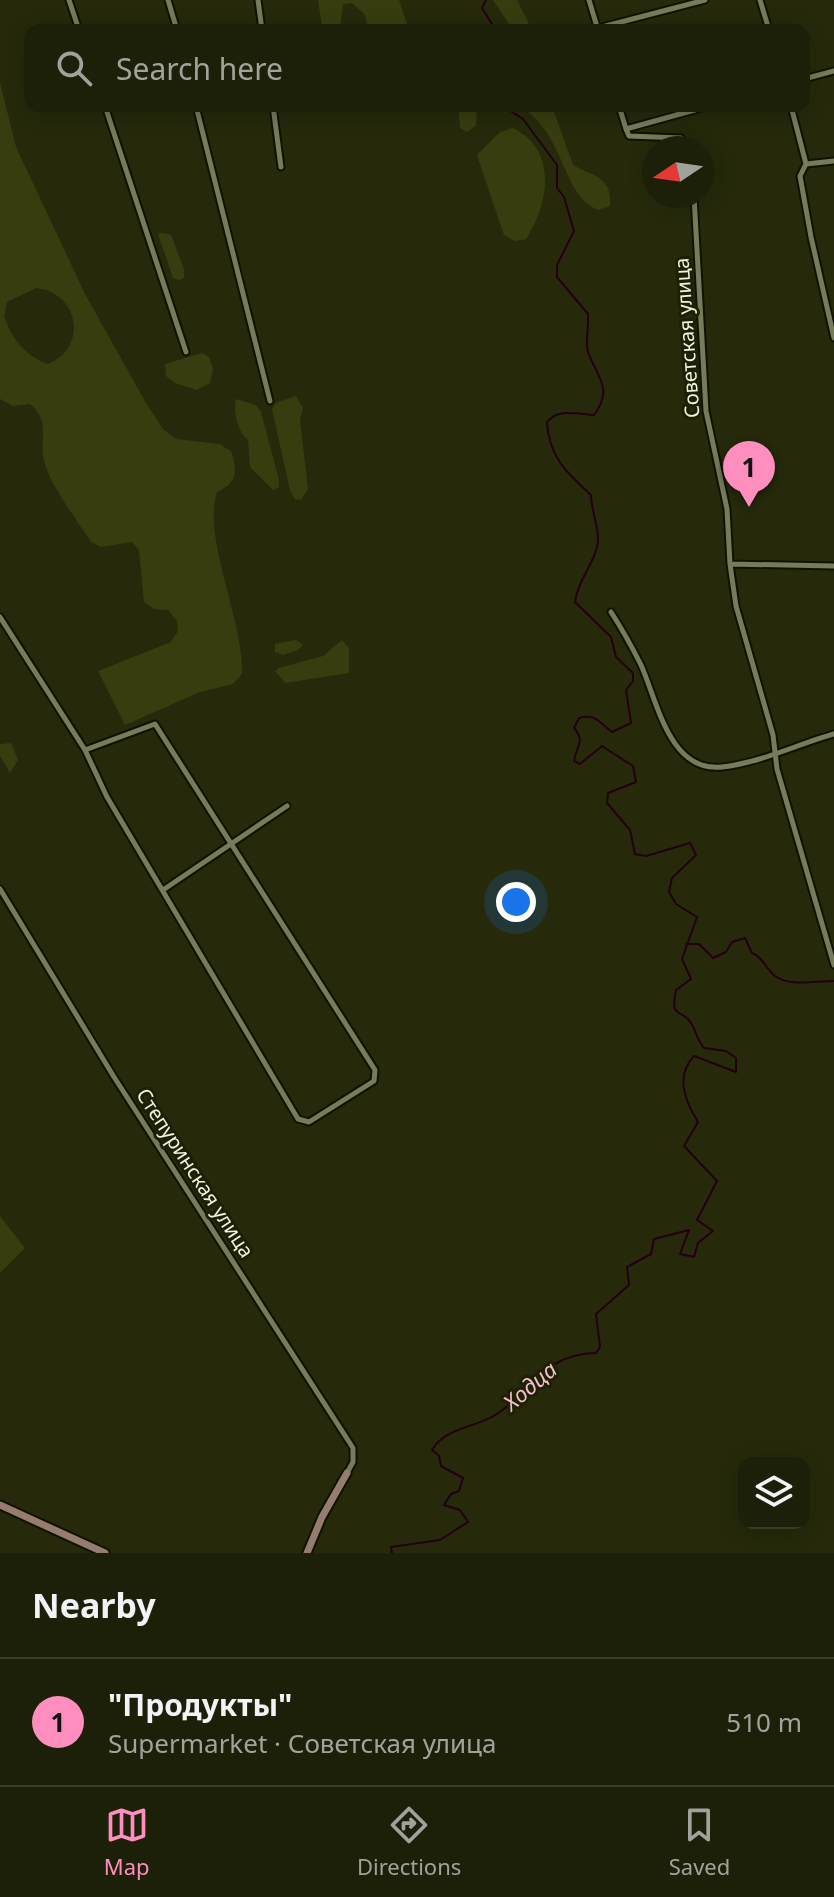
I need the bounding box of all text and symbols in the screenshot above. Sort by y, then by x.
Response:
search box [24,24,810,112]
icon: search [52,46,96,90]
text: Search here [116,48,283,89]
north arrow [642,136,714,208]
street label: Советская улица [667,257,706,419]
pin: 1 [723,441,775,507]
your location [496,882,536,922]
street label: Степуринская улица [131,1083,260,1263]
water label: Ходца [495,1354,563,1418]
map controls [738,1457,810,1529]
button: layers [738,1457,810,1529]
text: Nearby [32,1582,156,1628]
text: "Продукты" [108,1684,292,1725]
text: 1 [51,1704,65,1740]
text: 510 m [726,1704,802,1740]
text: Supermarket · Советская улица [108,1725,496,1761]
tab: Map [104,1803,150,1881]
tab: Directions [357,1803,461,1881]
tab: Saved [669,1803,730,1881]

